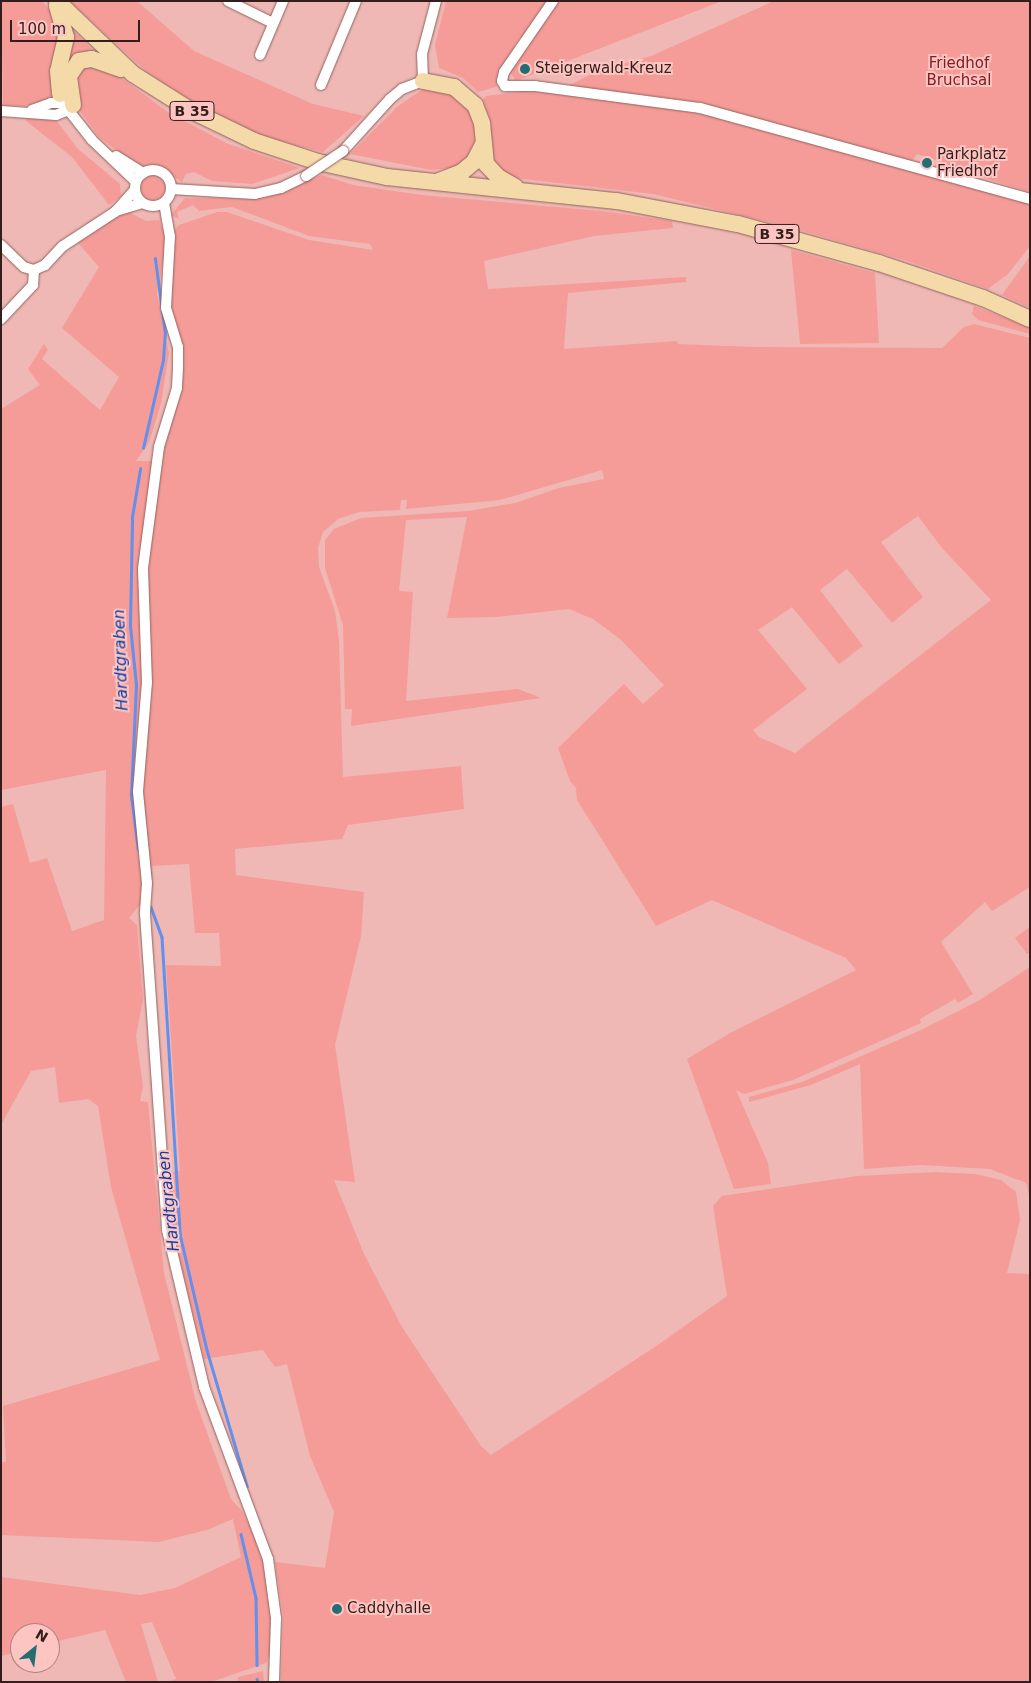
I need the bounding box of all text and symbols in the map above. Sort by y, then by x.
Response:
scale bar [12,10,142,42]
text: 100 m [18,20,66,38]
park label: Friedhof Bruchsal [927,54,991,89]
place label: Steigerwald-Kreuz [535,60,672,78]
marker: Steigerwald-Kreuz [519,63,531,75]
road number: B 35 [168,100,216,122]
place label: Parkplatz Friedhof [937,145,1006,180]
marker: Parkplatz Friedhof [921,157,933,169]
road number: B 35 [753,222,801,245]
water label: Hardtgraben [110,609,132,711]
water label: Hardtgraben [154,1150,184,1252]
place label: Caddyhalle [347,1600,431,1618]
marker: Caddyhalle [331,1603,343,1615]
north arrow [10,1623,60,1673]
text: N [33,1626,51,1646]

